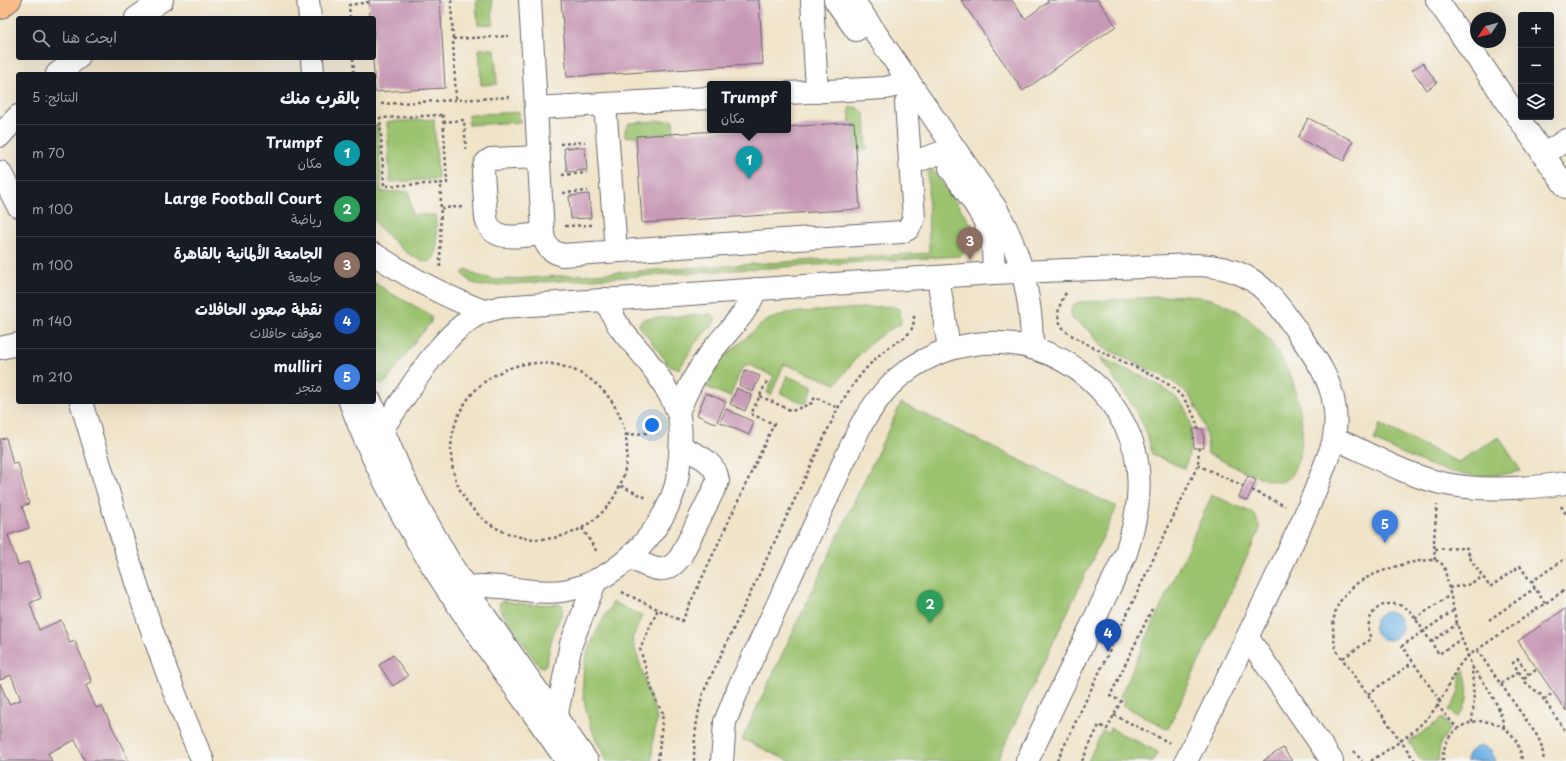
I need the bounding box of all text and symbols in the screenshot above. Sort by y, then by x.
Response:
north arrow [1470,12,1506,48]
map controls [1518,12,1554,120]
button: + [1518,12,1554,48]
search box [16,16,376,60]
text: ابحث هنا [62,25,117,48]
icon: search [30,27,52,49]
button: − [1518,48,1554,84]
popup [707,81,791,133]
text: بالقرب منك [280,84,360,110]
button: layers [1518,84,1554,120]
text: Trumpf [721,85,777,108]
text: النتائج: 5 [32,87,78,106]
text: مكان [721,108,745,127]
text: Trumpf [266,130,322,153]
text: 70 m [32,143,65,162]
text: 1 [344,143,350,162]
pin: 1 [736,146,762,179]
text: مكان [298,153,322,172]
text: Large Football Court [164,186,322,209]
text: 100 m [32,199,73,218]
text: 2 [342,199,352,218]
text: رياضة [291,209,322,228]
pin: 3 [957,227,983,260]
text: الجامعة الألمانية بالقاهرة [174,241,322,264]
text: 100 m [32,255,73,274]
text: 3 [343,255,351,274]
text: جامعة [288,267,322,286]
text: نقطة صعود الحافلات [195,297,322,320]
text: 140 m [32,311,72,330]
text: 4 [343,311,351,330]
text: موقف حافلات [250,323,322,342]
text: mulliri [274,354,322,377]
text: 210 m [32,367,73,386]
text: 5 [343,367,351,386]
text: متجر [297,377,322,396]
your location [642,415,662,435]
pin: 5 [1372,510,1398,543]
pin: 2 [917,590,943,623]
pin: 4 [1095,619,1121,652]

